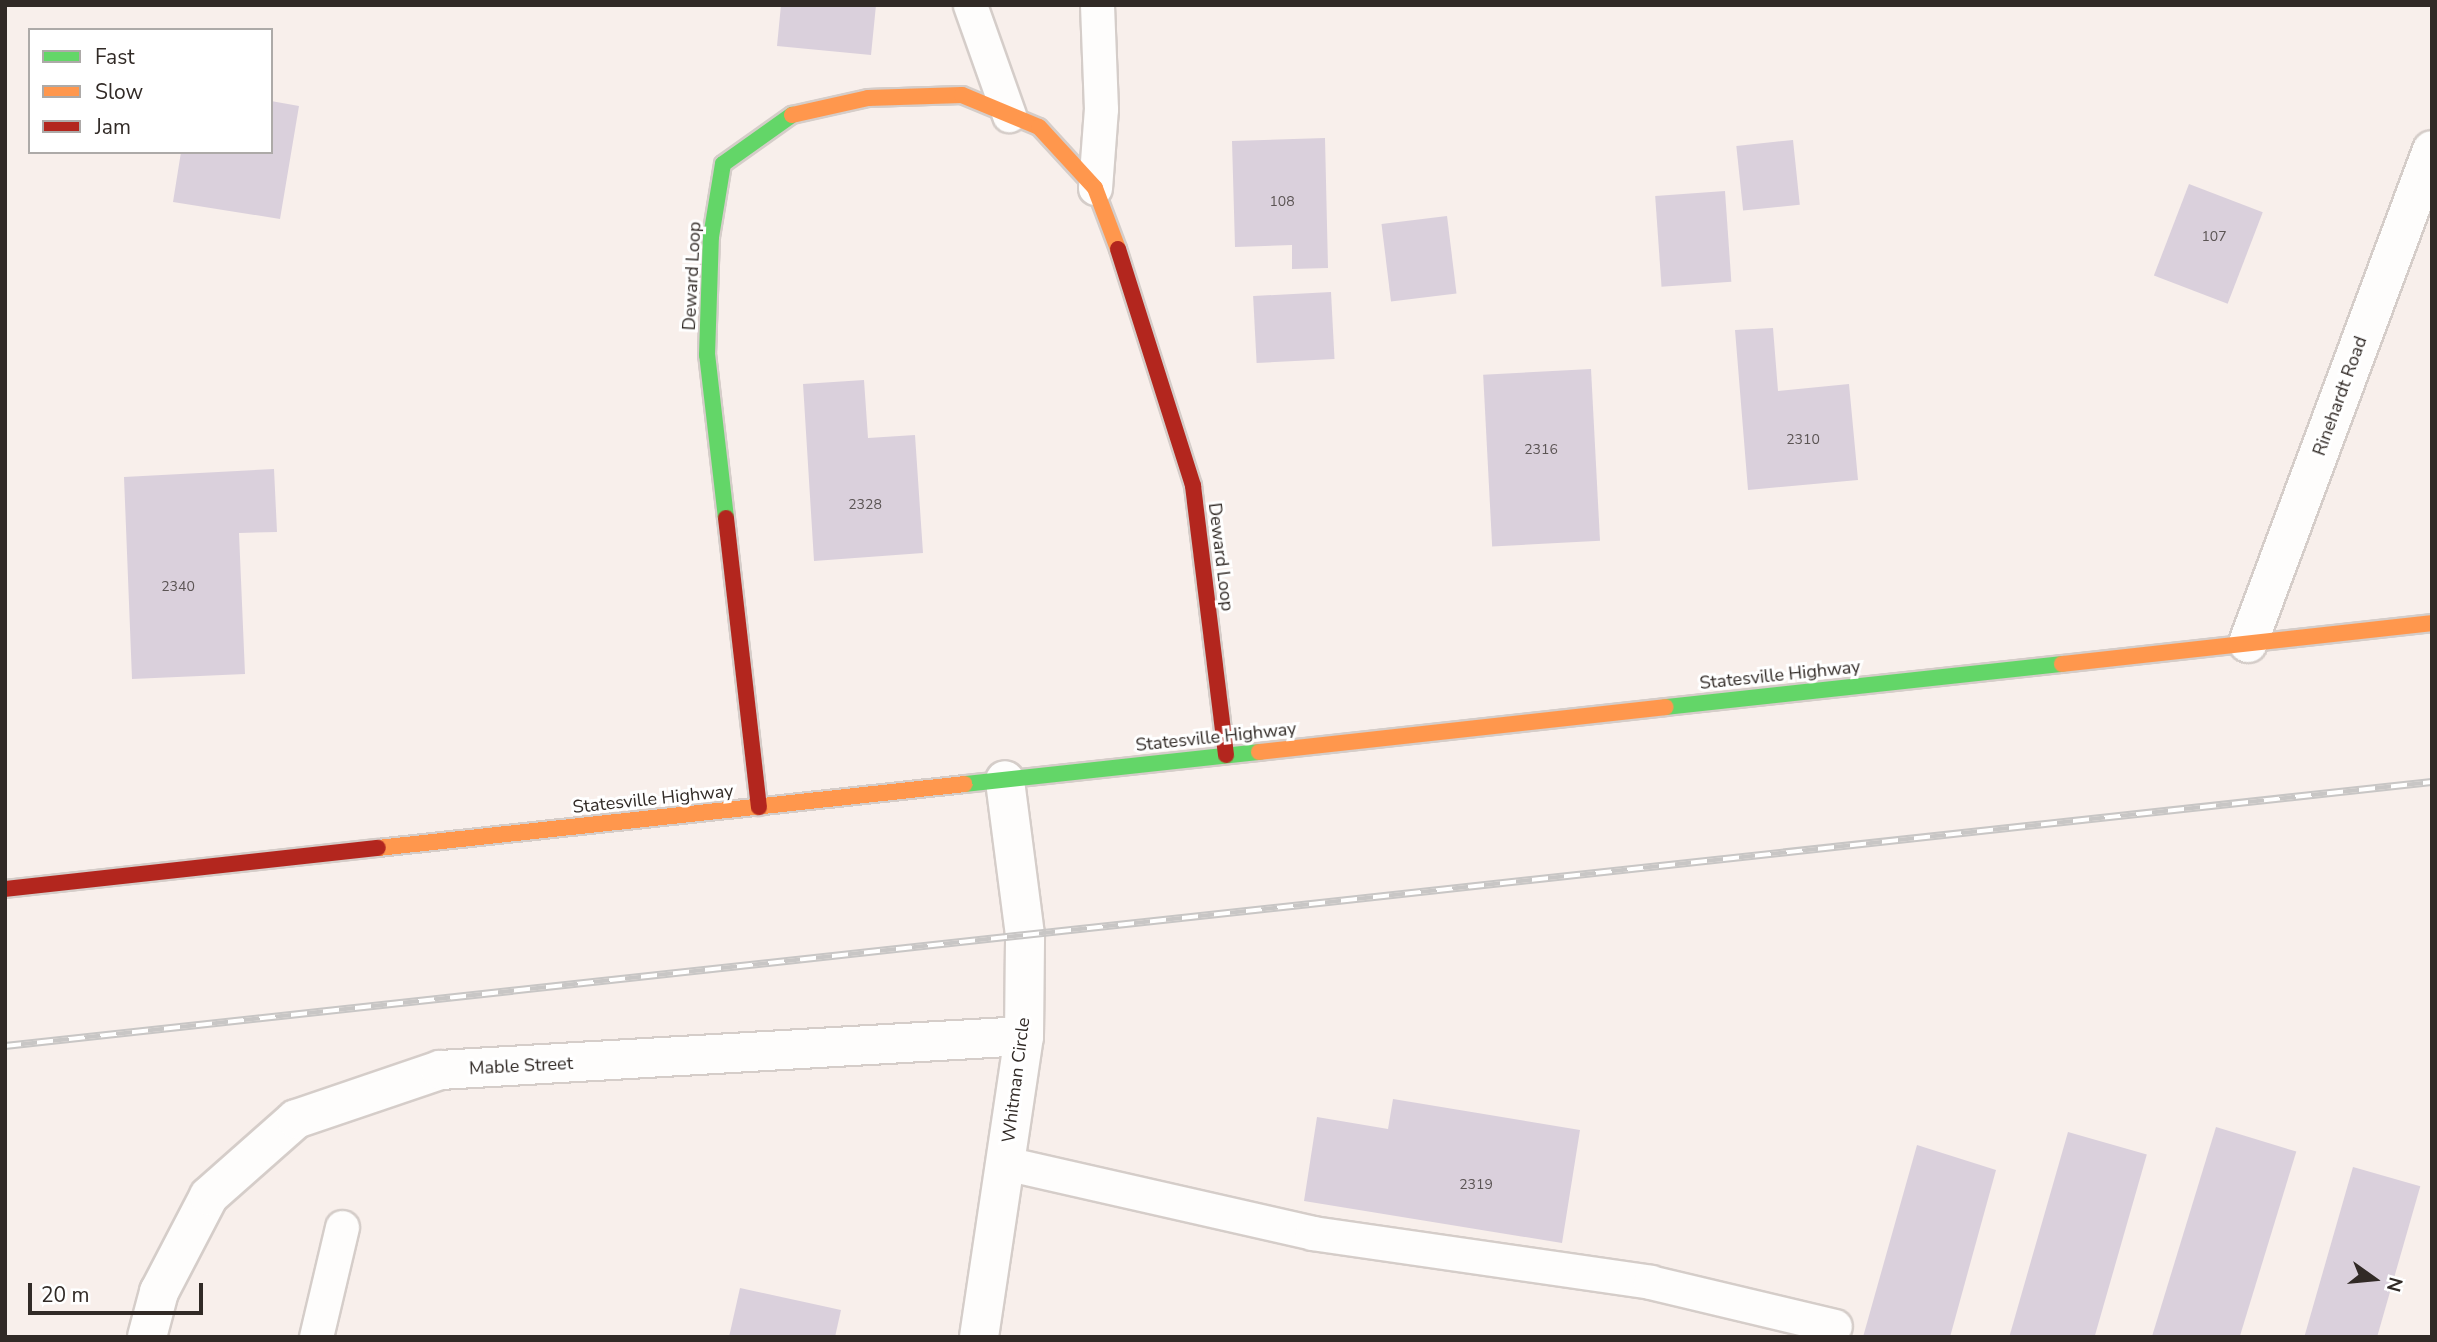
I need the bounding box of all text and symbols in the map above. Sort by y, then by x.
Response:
legend [28,28,273,154]
text: Fast [95,43,135,71]
text: Slow [95,78,143,106]
text: Jam [95,113,131,141]
house number: 108 [1269,194,1295,210]
street label: Deward Loop [678,221,706,331]
house number: 107 [2201,229,2227,245]
street label: Rinehardt Road [2308,333,2372,459]
house number: 2310 [1786,432,1820,448]
house number: 2316 [1524,442,1558,458]
house number: 2328 [848,497,882,513]
street label: Deward Loop [1204,502,1238,612]
house number: 2340 [161,579,195,595]
street label: Statesville Highway [1699,656,1861,694]
street label: Statesville Highway [1135,718,1297,756]
street label: Statesville Highway [572,780,734,818]
street label: Whitman Circle [998,1016,1034,1144]
street label: Mable Street [469,1052,573,1080]
house number: 2319 [1459,1177,1493,1193]
north arrow [2339,1244,2409,1314]
scale bar [32,1268,206,1312]
text: N [2380,1274,2409,1295]
text: 20 m [41,1281,90,1309]

